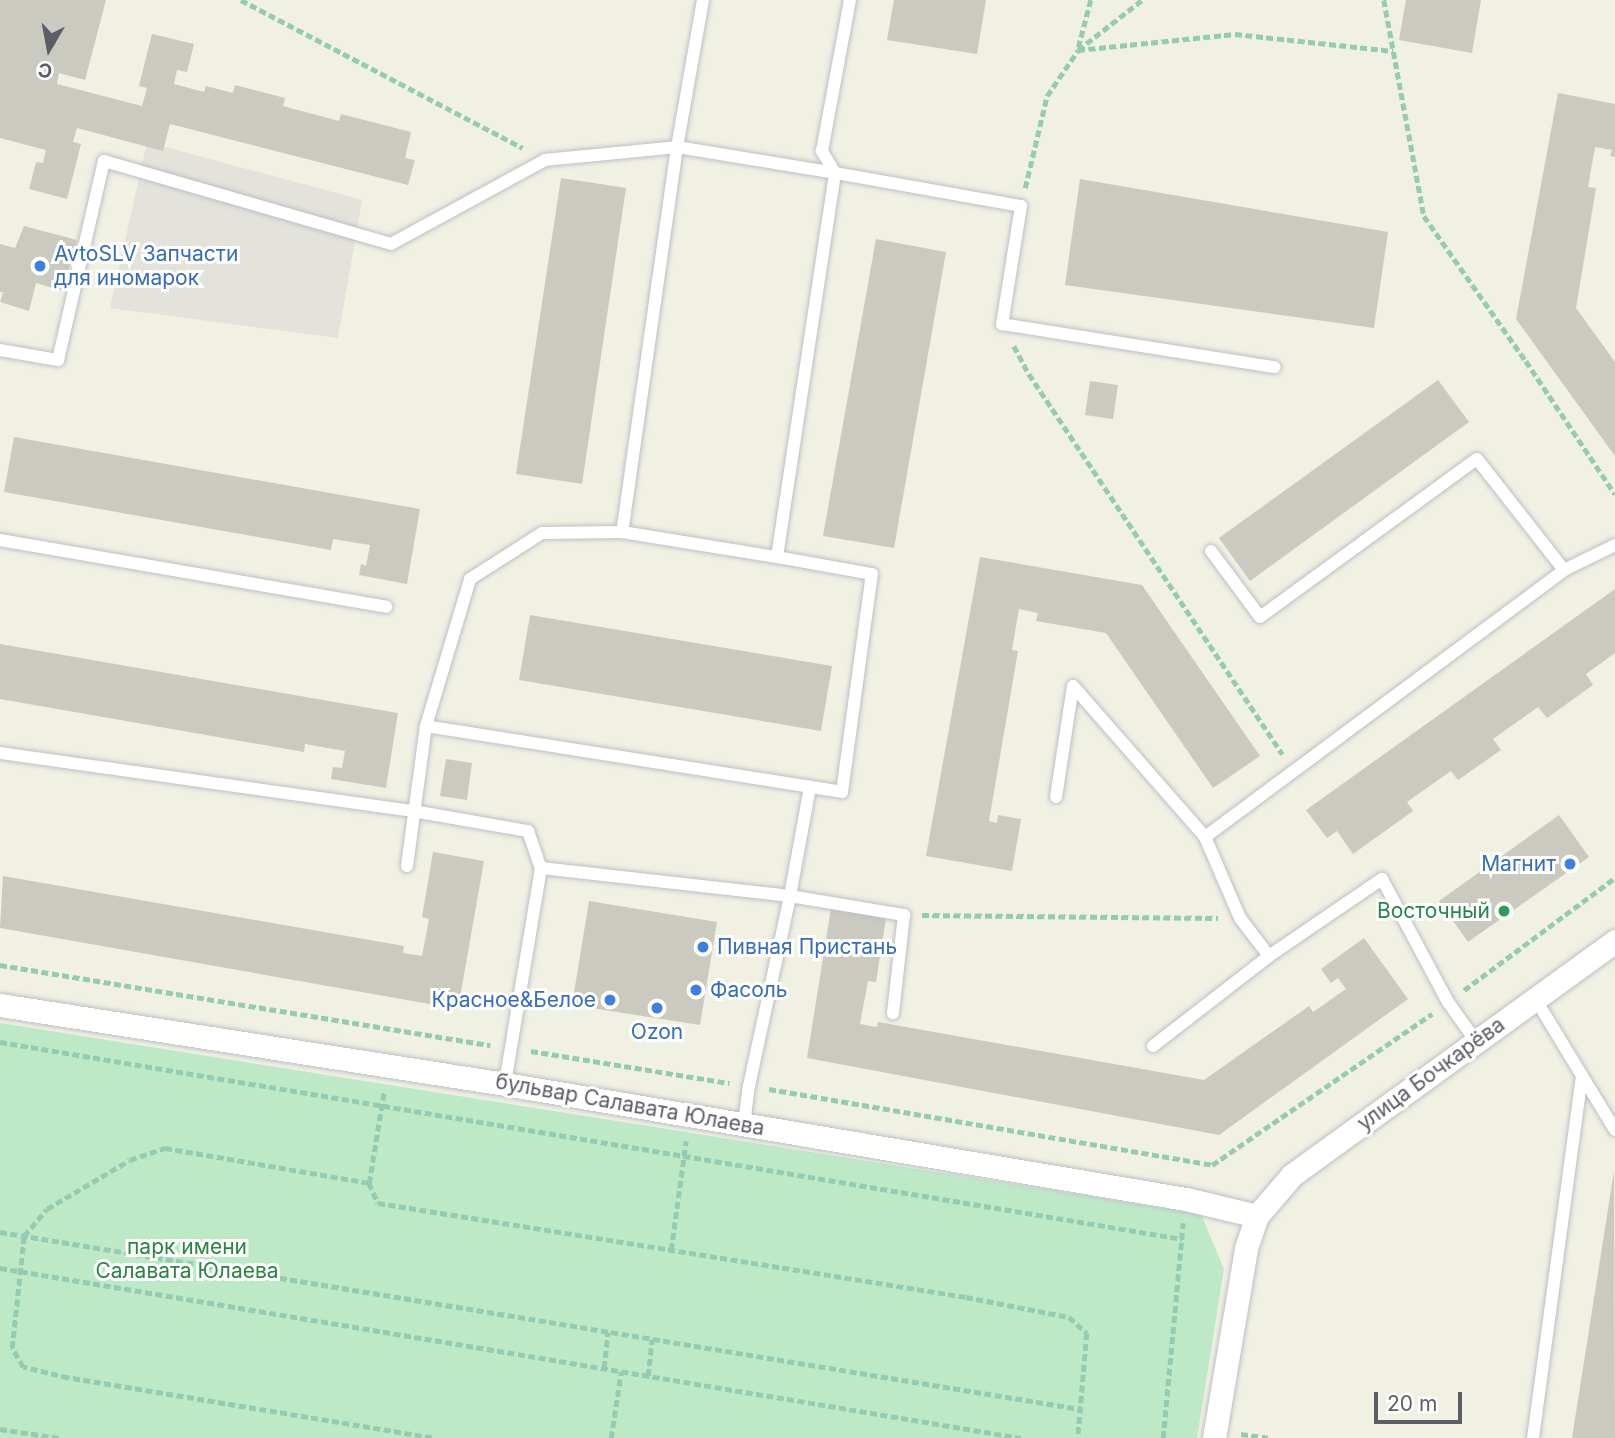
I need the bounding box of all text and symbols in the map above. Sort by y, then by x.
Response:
north arrow [14,14,84,84]
text: С [36,58,54,83]
place label: AvtoSLV Запчасти для иномарок [54,241,238,291]
marker: AvtoSLV Запчасти для иномарок [32,258,48,274]
place label: Магнит [1481,851,1556,877]
marker: Магнит [1562,856,1578,872]
place label: Восточный [1377,898,1490,924]
marker: Восточный [1496,903,1512,919]
place label: Пивная Пристань [717,934,897,960]
marker: Пивная Пристань [695,939,711,955]
place label: Фасоль [710,977,788,1003]
marker: Фасоль [688,982,704,998]
place label: Красное&Белое [432,987,596,1013]
marker: Красное&Белое [602,992,618,1008]
marker: Ozon [649,1000,665,1016]
street label: улица Бочкарёва [1352,1012,1510,1136]
place label: Ozon [631,1019,683,1045]
street label: бульвар Салавата Юлаева [494,1069,766,1141]
park label: парк имени Салавата Юлаева [95,1234,279,1284]
scale bar [1377,1378,1464,1422]
text: 20 m [1387,1391,1437,1416]

